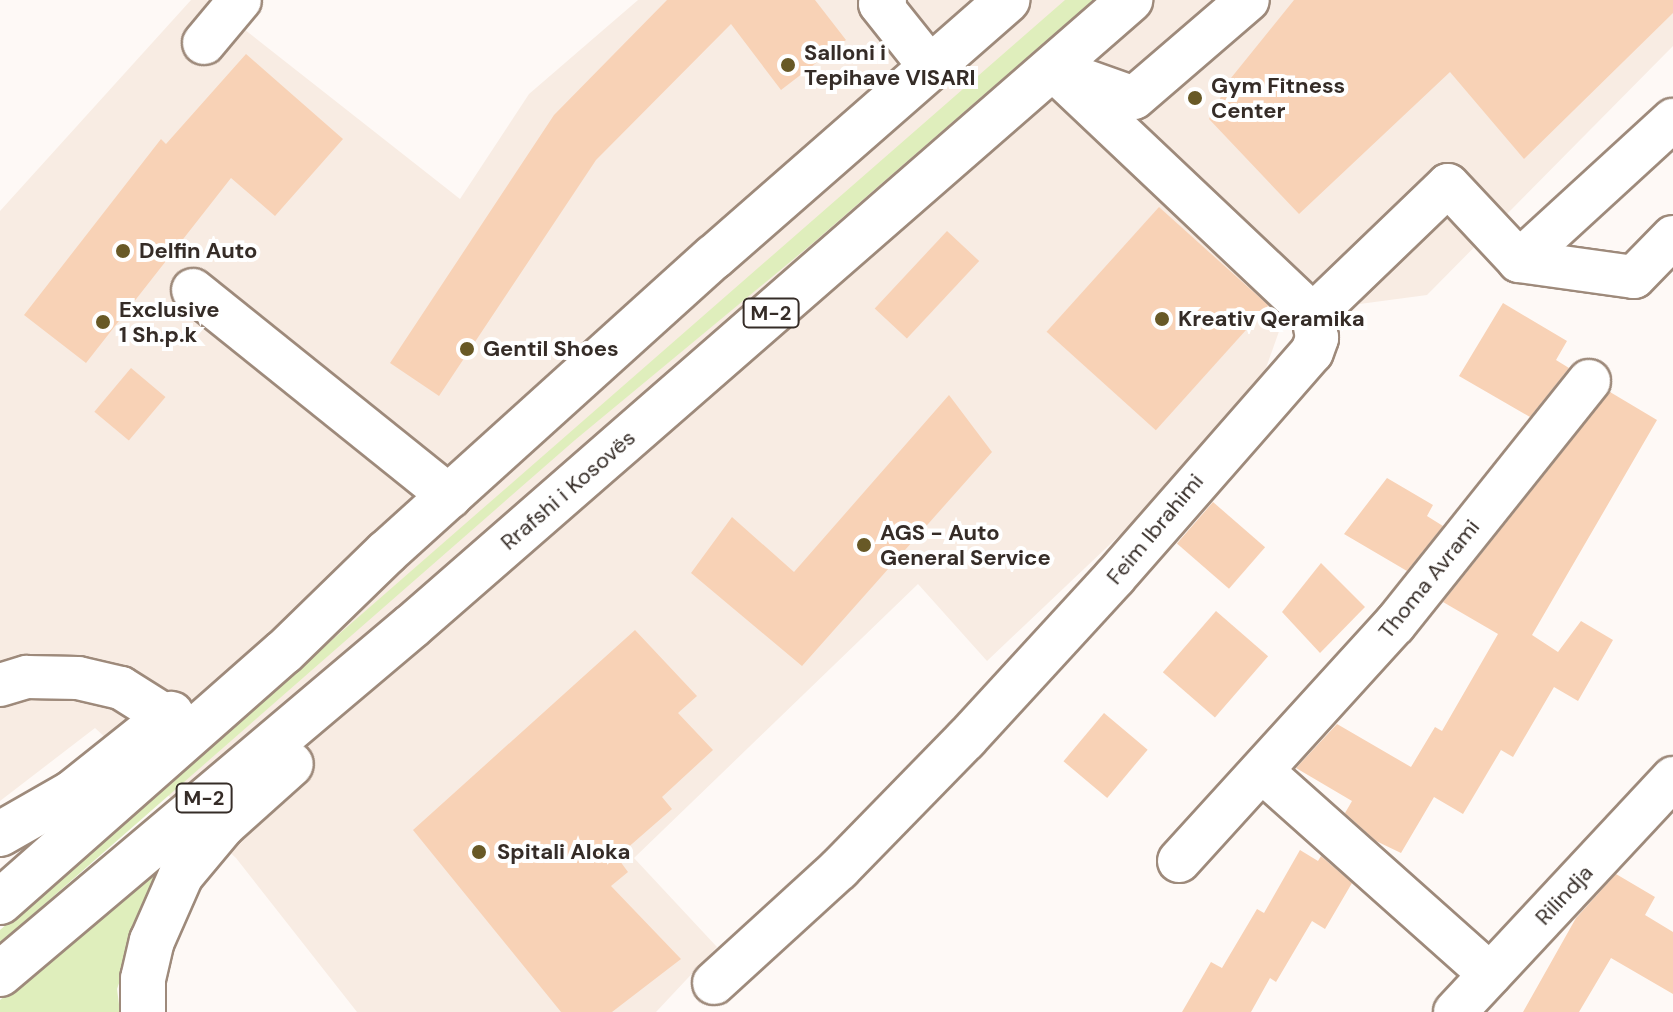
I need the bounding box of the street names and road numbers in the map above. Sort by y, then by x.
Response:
road number: M-2 [741,297,801,329]
street label: Rrafshi i Kosovës [495,424,641,556]
street label: Feim Ibrahimi [1101,468,1209,590]
street label: Thoma Avrami [1373,514,1485,644]
road number: M-2 [174,782,234,814]
street label: Rilindja [1530,860,1598,930]

